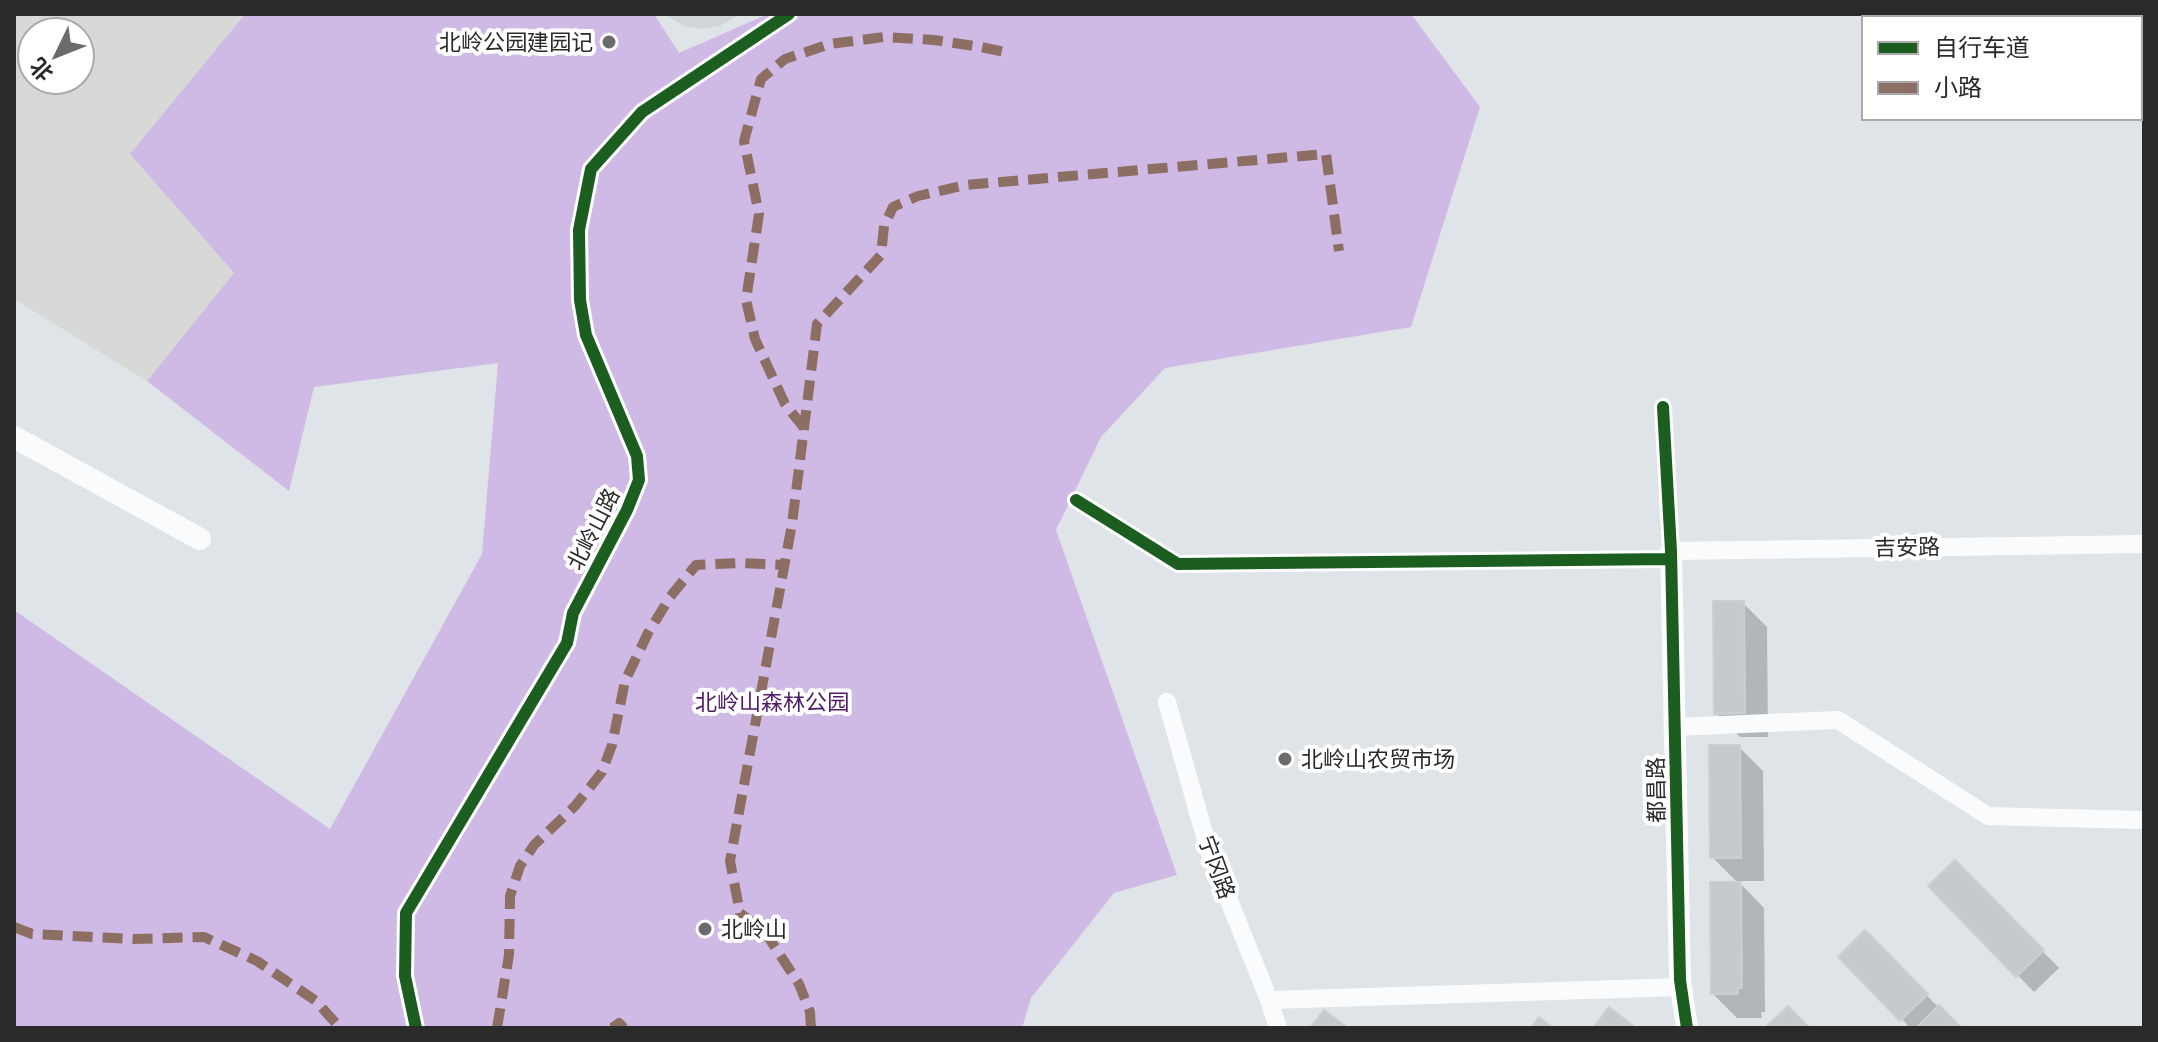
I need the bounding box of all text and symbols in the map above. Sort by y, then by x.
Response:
north arrow [16,16,96,96]
legend [1862,16,2142,120]
place label: 北岭公园建园记 [439,28,593,54]
text: 自行车道 [1934,32,2030,61]
marker: 北岭公园建园记 [600,33,618,51]
text: 北 [24,53,58,87]
text: 小路 [1934,72,1982,101]
street label: 北岭山路 [561,483,624,574]
street label: 吉安路 [1874,532,1940,560]
park label: 北岭山森林公园 [695,688,849,714]
place label: 北岭山农贸市场 [1301,745,1455,771]
marker: 北岭山农贸市场 [1276,750,1294,768]
street label: 都昌路 [1641,757,1669,823]
street label: 宁冈路 [1194,831,1241,902]
place label: 北岭山 [721,915,787,941]
marker: 北岭山 [696,920,714,938]

